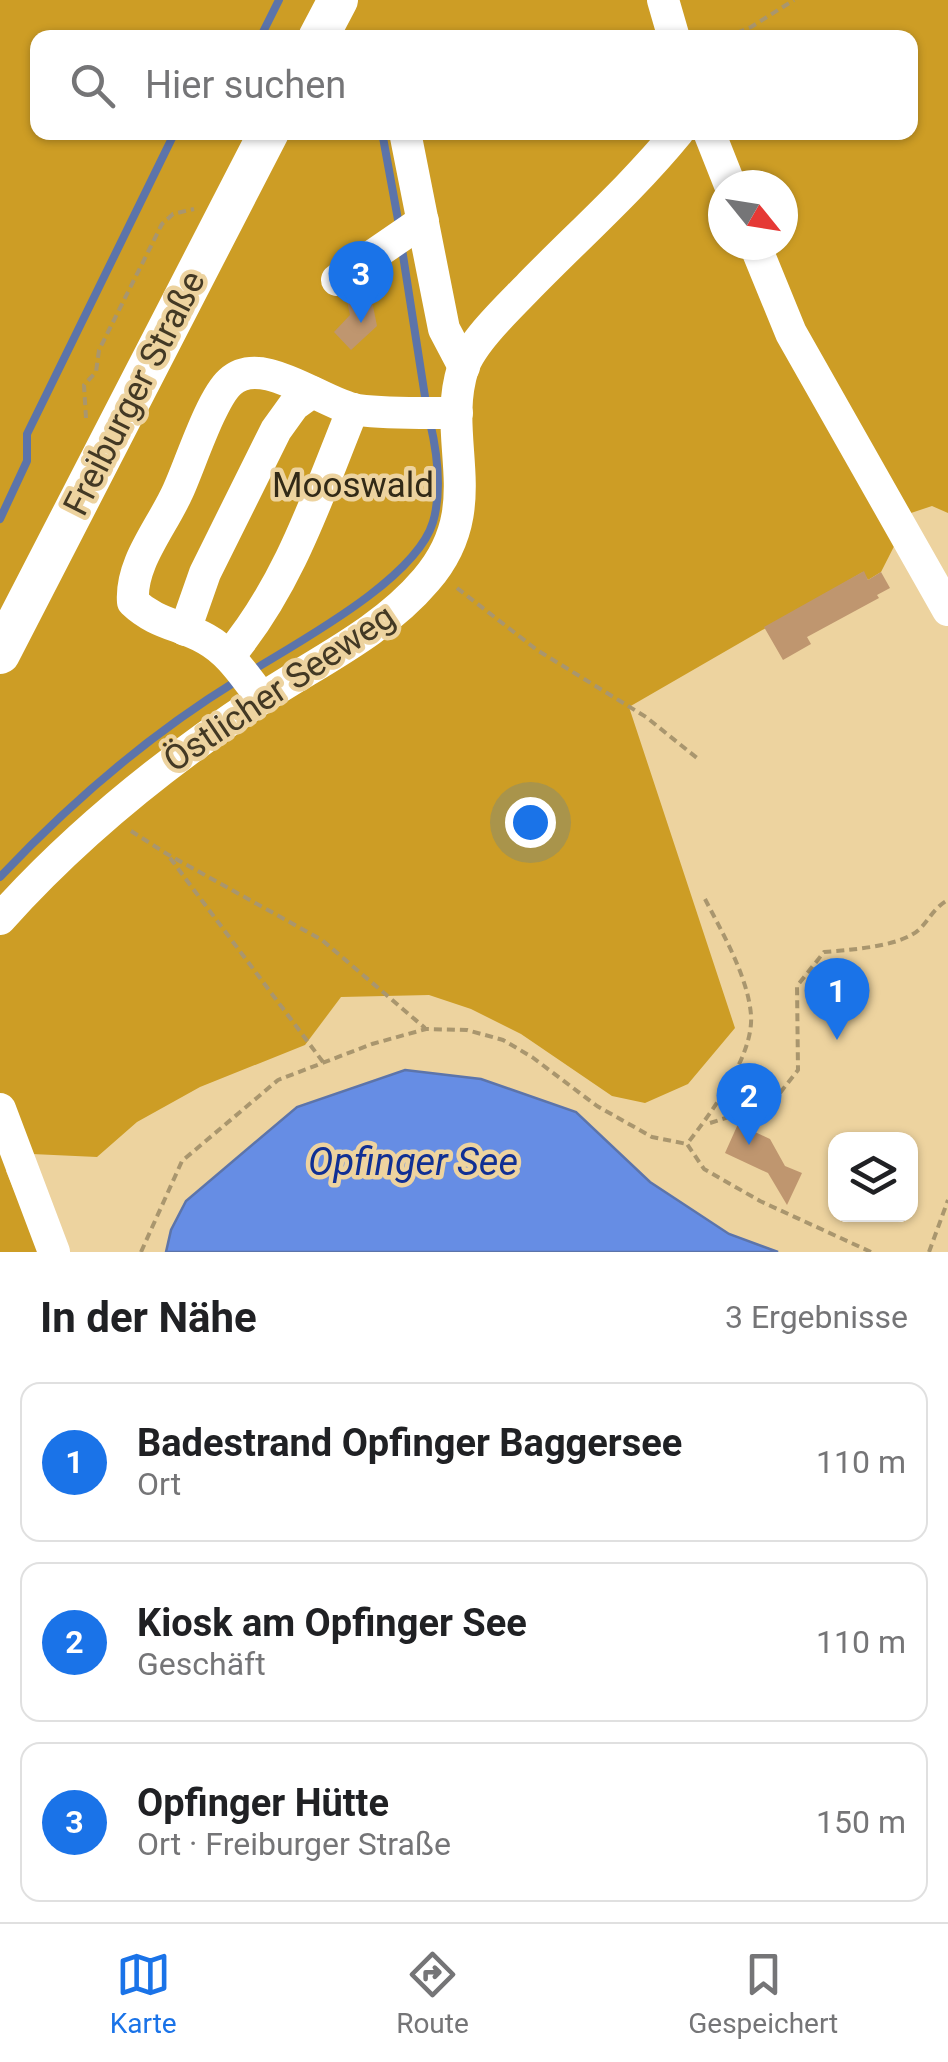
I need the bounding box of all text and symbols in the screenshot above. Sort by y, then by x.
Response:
search box [30,30,918,140]
icon: search [65,58,120,113]
text: Hier suchen [145,63,346,107]
north arrow [708,170,798,260]
pin: 3 [328,240,394,323]
street label: Freiburger Straße [55,264,214,522]
park label: Mooswald [272,465,434,506]
street label: Östlicher Seeweg [156,596,403,781]
your location [505,797,556,848]
pin: 1 [804,958,870,1040]
pin: 2 [716,1062,782,1145]
map controls [828,1132,918,1222]
button: layers [828,1132,918,1222]
water label: Opfinger See [308,1140,518,1184]
text: In der Nähe [40,1293,257,1342]
text: 3 Ergebnisse [725,1298,908,1336]
text: Badestrand Opfinger Baggersee [137,1421,682,1465]
text: 1 [65,1443,84,1481]
text: 110 m [816,1443,906,1481]
text: Ort [137,1465,181,1503]
text: Kiosk am Opfinger See [137,1601,527,1645]
text: 2 [65,1623,84,1661]
text: 110 m [816,1623,906,1661]
text: Geschäft [137,1645,266,1683]
text: Opfinger Hütte [137,1781,389,1825]
text: 3 [65,1803,84,1841]
text: 150 m [816,1803,906,1841]
text: Ort · Freiburger Straße [137,1825,451,1863]
tab: Karte [110,1947,177,2040]
tab: Route [396,1947,469,2040]
tab: Gespeichert [688,1947,838,2040]

